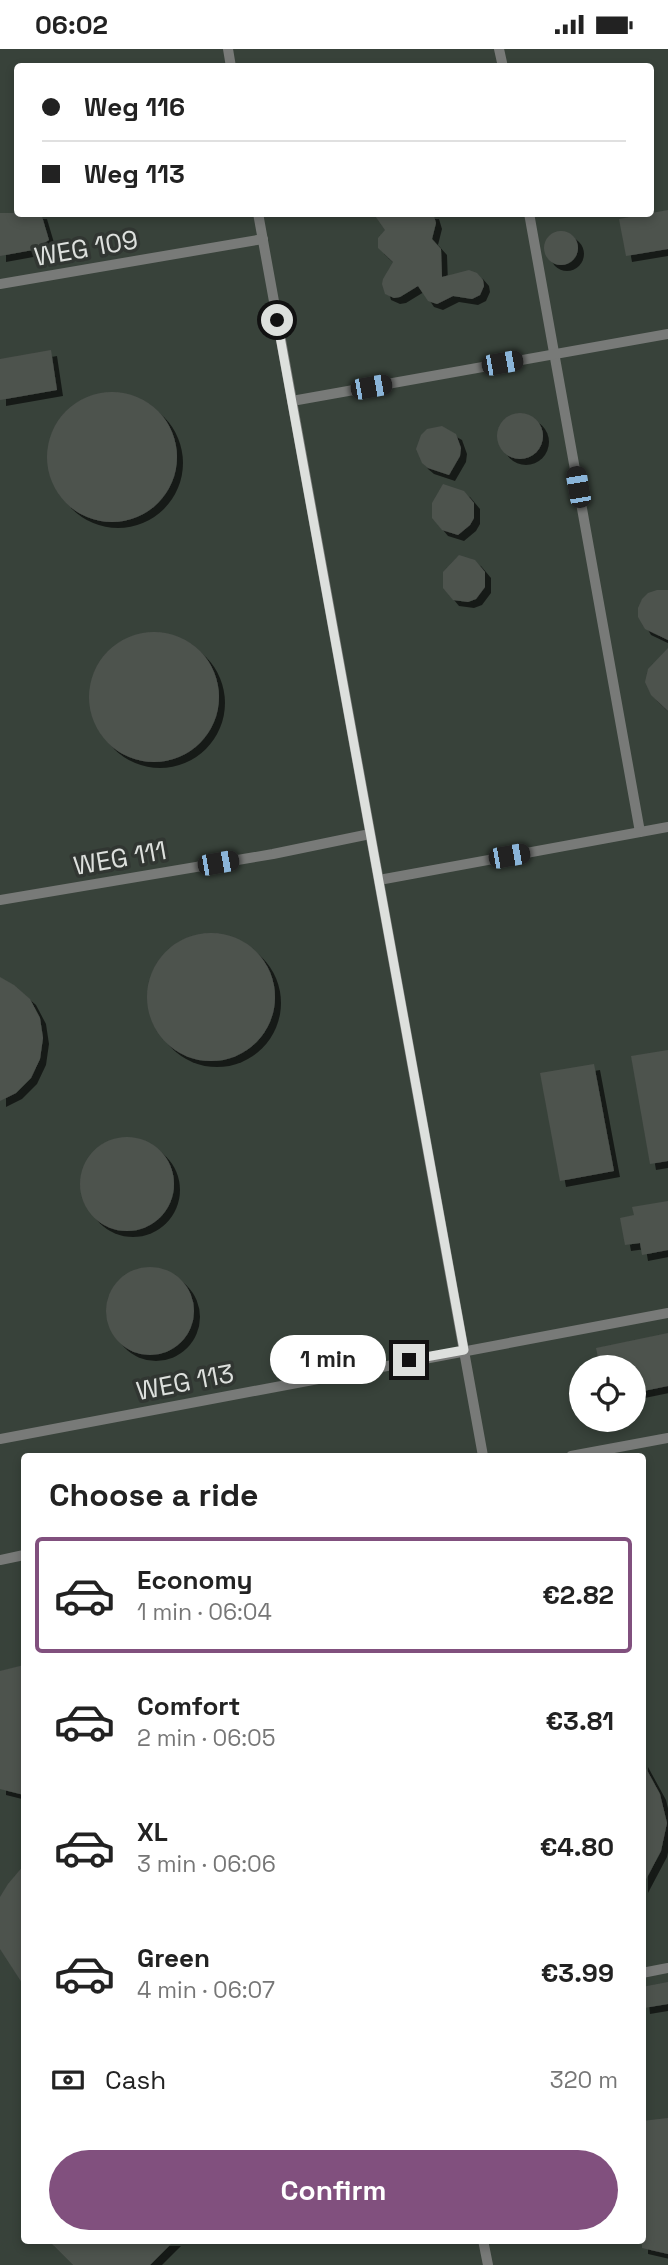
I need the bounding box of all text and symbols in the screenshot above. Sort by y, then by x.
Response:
text: 06:02 [35,8,108,42]
text: Weg 116 [84,90,185,124]
text: Weg 113 [84,157,185,191]
street label: WEG 109 [31,222,141,274]
route start [261,304,293,336]
car [480,349,525,377]
car [349,373,394,401]
car [565,464,592,510]
street label: WEG 111 [71,833,169,883]
car [487,842,532,870]
car [196,849,241,877]
callout: 1 min [269,1335,384,1385]
text: 1 min [300,1344,356,1374]
route end [393,1344,425,1376]
map controls [569,1355,646,1432]
button: locate [569,1355,646,1432]
street label: WEG 113 [133,1356,237,1408]
text: Choose a ride [49,1475,259,1515]
text: Economy [137,1563,253,1597]
icon: car [53,1564,116,1627]
text: €2.82 [542,1578,614,1612]
text: 1 min · 06:04 [137,1597,272,1627]
text: Comfort [137,1689,240,1723]
icon: car [53,1690,116,1753]
text: €3.81 [545,1704,614,1738]
text: 2 min · 06:05 [137,1723,276,1753]
text: XL [137,1815,168,1849]
icon: car [53,1816,116,1879]
text: €4.80 [540,1830,614,1864]
text: 3 min · 06:06 [137,1849,276,1879]
text: Green [137,1941,210,1975]
icon: car [53,1942,116,2005]
text: €3.99 [541,1956,614,1990]
text: 4 min · 06:07 [137,1975,275,2005]
icon: cash [49,2061,87,2099]
text: Cash [105,2063,166,2097]
text: 320 m [550,2065,618,2095]
button: Confirm [49,2150,618,2230]

